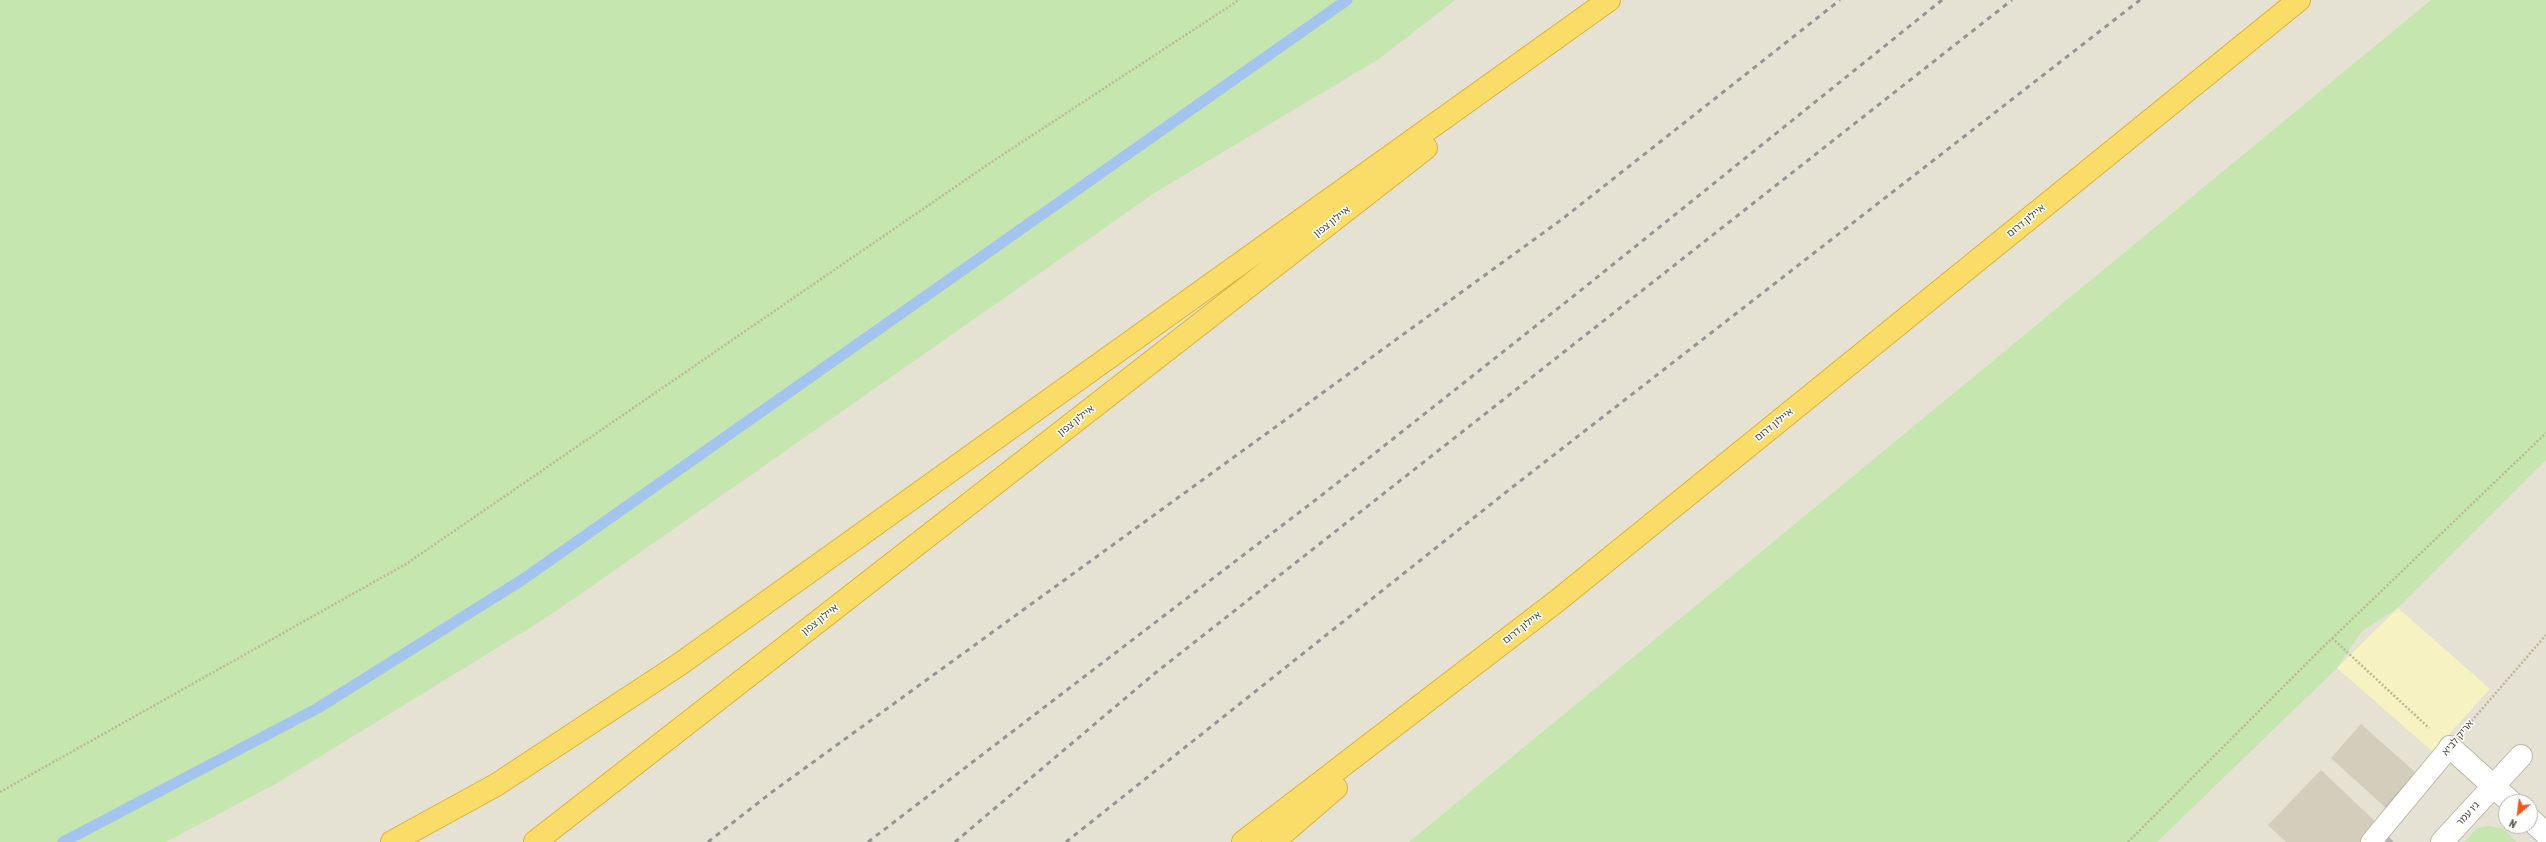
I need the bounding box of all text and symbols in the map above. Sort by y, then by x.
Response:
street label: איילון דרום [2004,202,2048,240]
street label: איילון צפון [1311,204,1353,240]
street label: איילון צפון [1055,403,1097,439]
street label: איילון דרום [1752,406,1796,444]
street label: איילון צפון [799,602,841,638]
street label: איילון דרום [1500,609,1544,647]
street label: אריק לביא [2440,718,2476,758]
north arrow [2498,794,2538,834]
street label: ג׳ו עמר [2454,799,2482,829]
text: N [2507,816,2519,831]

